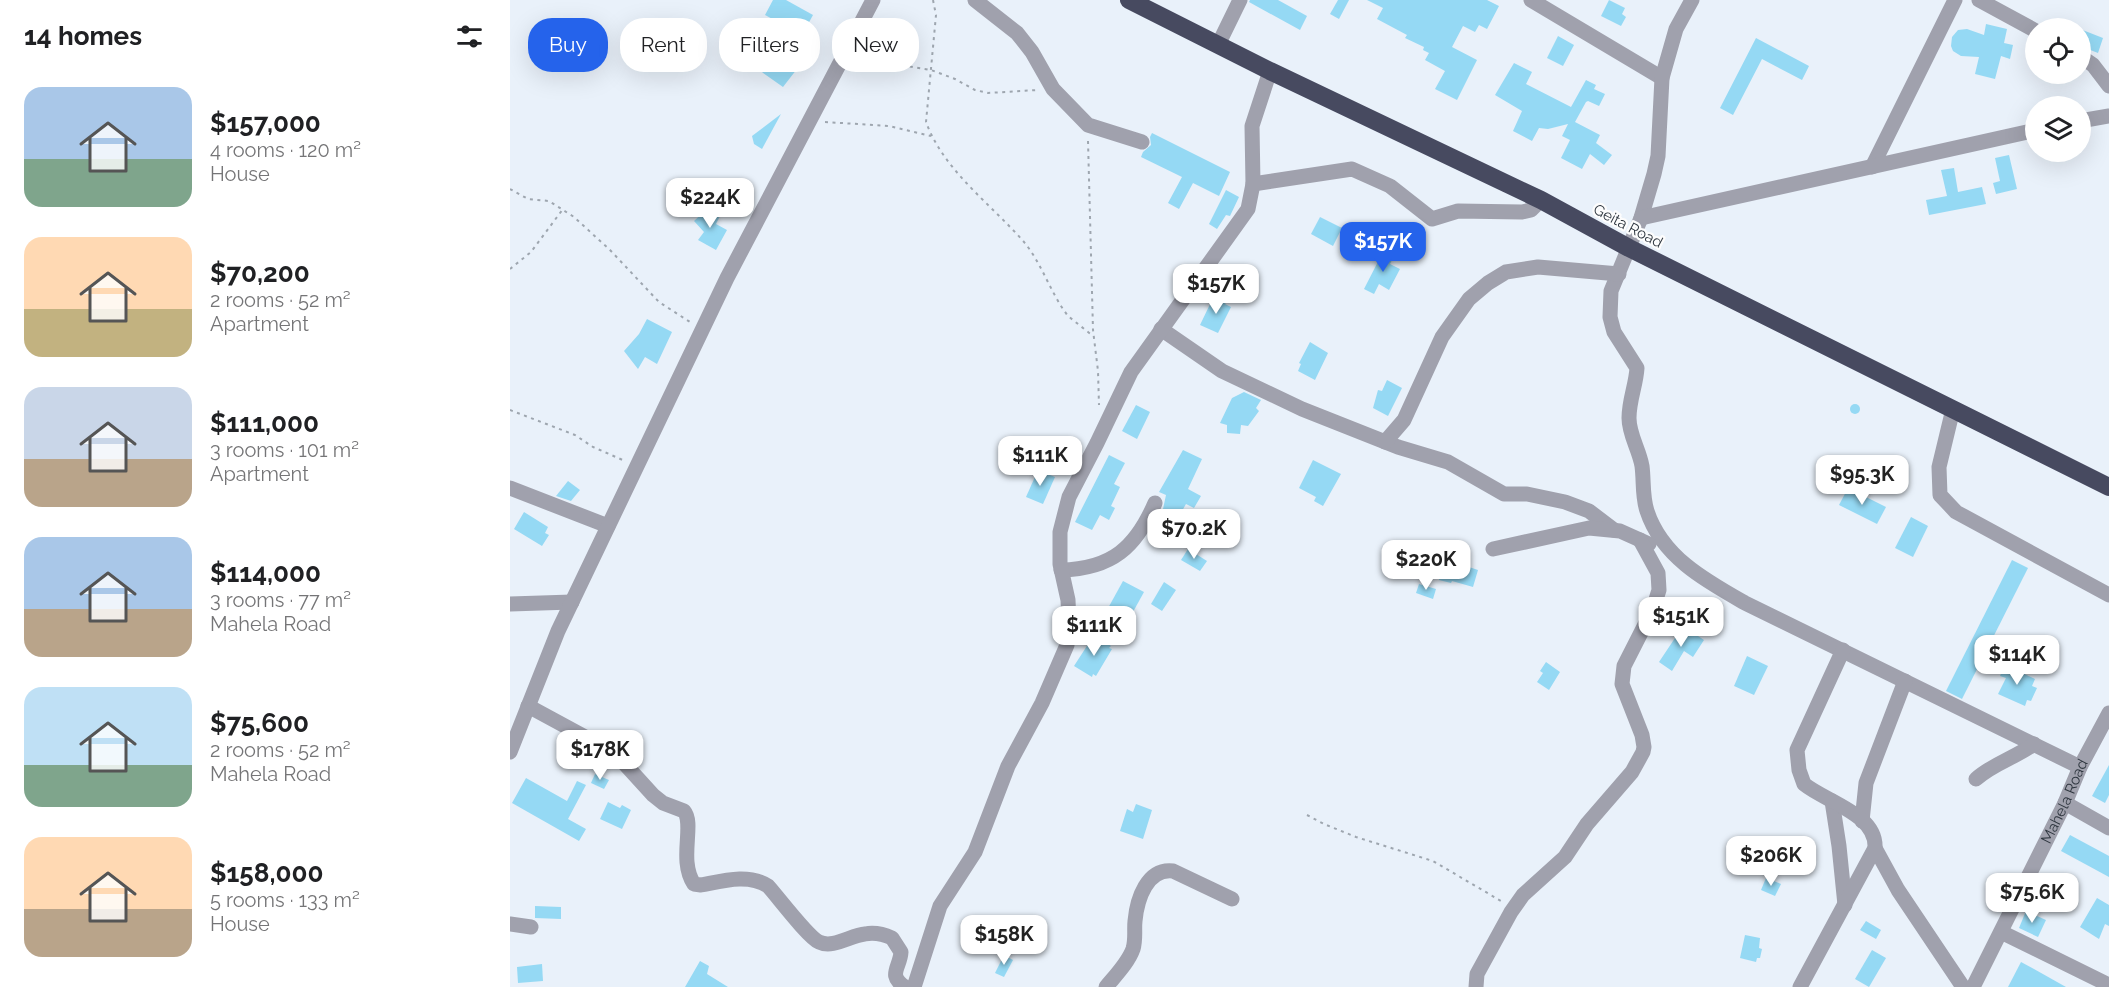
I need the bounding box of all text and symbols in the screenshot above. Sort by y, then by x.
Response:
chip: Buy [528,18,608,72]
chip: Rent [620,18,707,72]
chip: Filters [719,18,820,72]
chip: New [832,18,919,72]
map controls [2025,18,2091,162]
button: locate [2025,18,2091,84]
icon: filters [453,20,486,53]
text: 14 homes [24,21,142,51]
button: layers [2025,96,2091,162]
text: $157,000 [210,108,321,138]
icon: home [72,111,144,183]
text: 4 rooms · 120 m² [210,138,361,162]
text: House [210,162,270,186]
pin: $224K [668,178,752,229]
text: $224K [680,185,740,209]
street label: Geita Road [1590,200,1666,252]
pin: $157K [1341,222,1425,273]
text: $157K [1354,229,1412,253]
text: $70,200 [210,258,310,288]
icon: home [72,261,144,333]
pin: $157K [1174,264,1258,315]
text: $157K [1187,271,1245,295]
text: 2 rooms · 52 m² [210,288,351,312]
text: Apartment [210,312,309,336]
text: $111,000 [210,408,319,438]
icon: home [72,411,144,483]
pin: $111K [998,436,1082,487]
text: 3 rooms · 101 m² [210,438,359,462]
text: $111K [1012,443,1068,467]
pin: $95.3K [1813,455,1911,506]
text: Apartment [210,462,309,486]
text: $95.3K [1830,462,1894,486]
pin: $70.2K [1145,509,1243,560]
text: $70.2K [1161,516,1227,540]
pin: $220K [1384,540,1468,591]
text: $220K [1396,547,1456,571]
text: $114,000 [210,558,321,588]
icon: home [72,561,144,633]
text: 3 rooms · 77 m² [210,588,351,612]
pin: $151K [1639,597,1723,648]
text: $151K [1653,604,1709,628]
pin: $111K [1052,606,1136,657]
text: Mahela Road [210,612,331,636]
text: $111K [1066,613,1122,637]
pin: $114K [1975,635,2059,686]
text: $114K [1988,642,2046,666]
text: $75,600 [210,708,309,738]
icon: home [72,711,144,783]
pin: $178K [558,730,642,781]
text: $178K [570,737,630,761]
text: 2 rooms · 52 m² [210,738,351,762]
street label: Mahela Road [2037,756,2092,847]
text: Mahela Road [210,762,331,786]
pin: $206K [1729,836,1813,887]
text: $206K [1740,843,1802,867]
text: $158,000 [210,858,323,888]
icon: home [72,861,144,933]
pin: $75.6K [1983,873,2081,924]
text: $75.6K [2000,880,2064,904]
text: 5 rooms · 133 m² [210,888,360,912]
text: House [210,912,270,936]
pin: $158K [962,915,1046,966]
text: $158K [974,922,1034,946]

